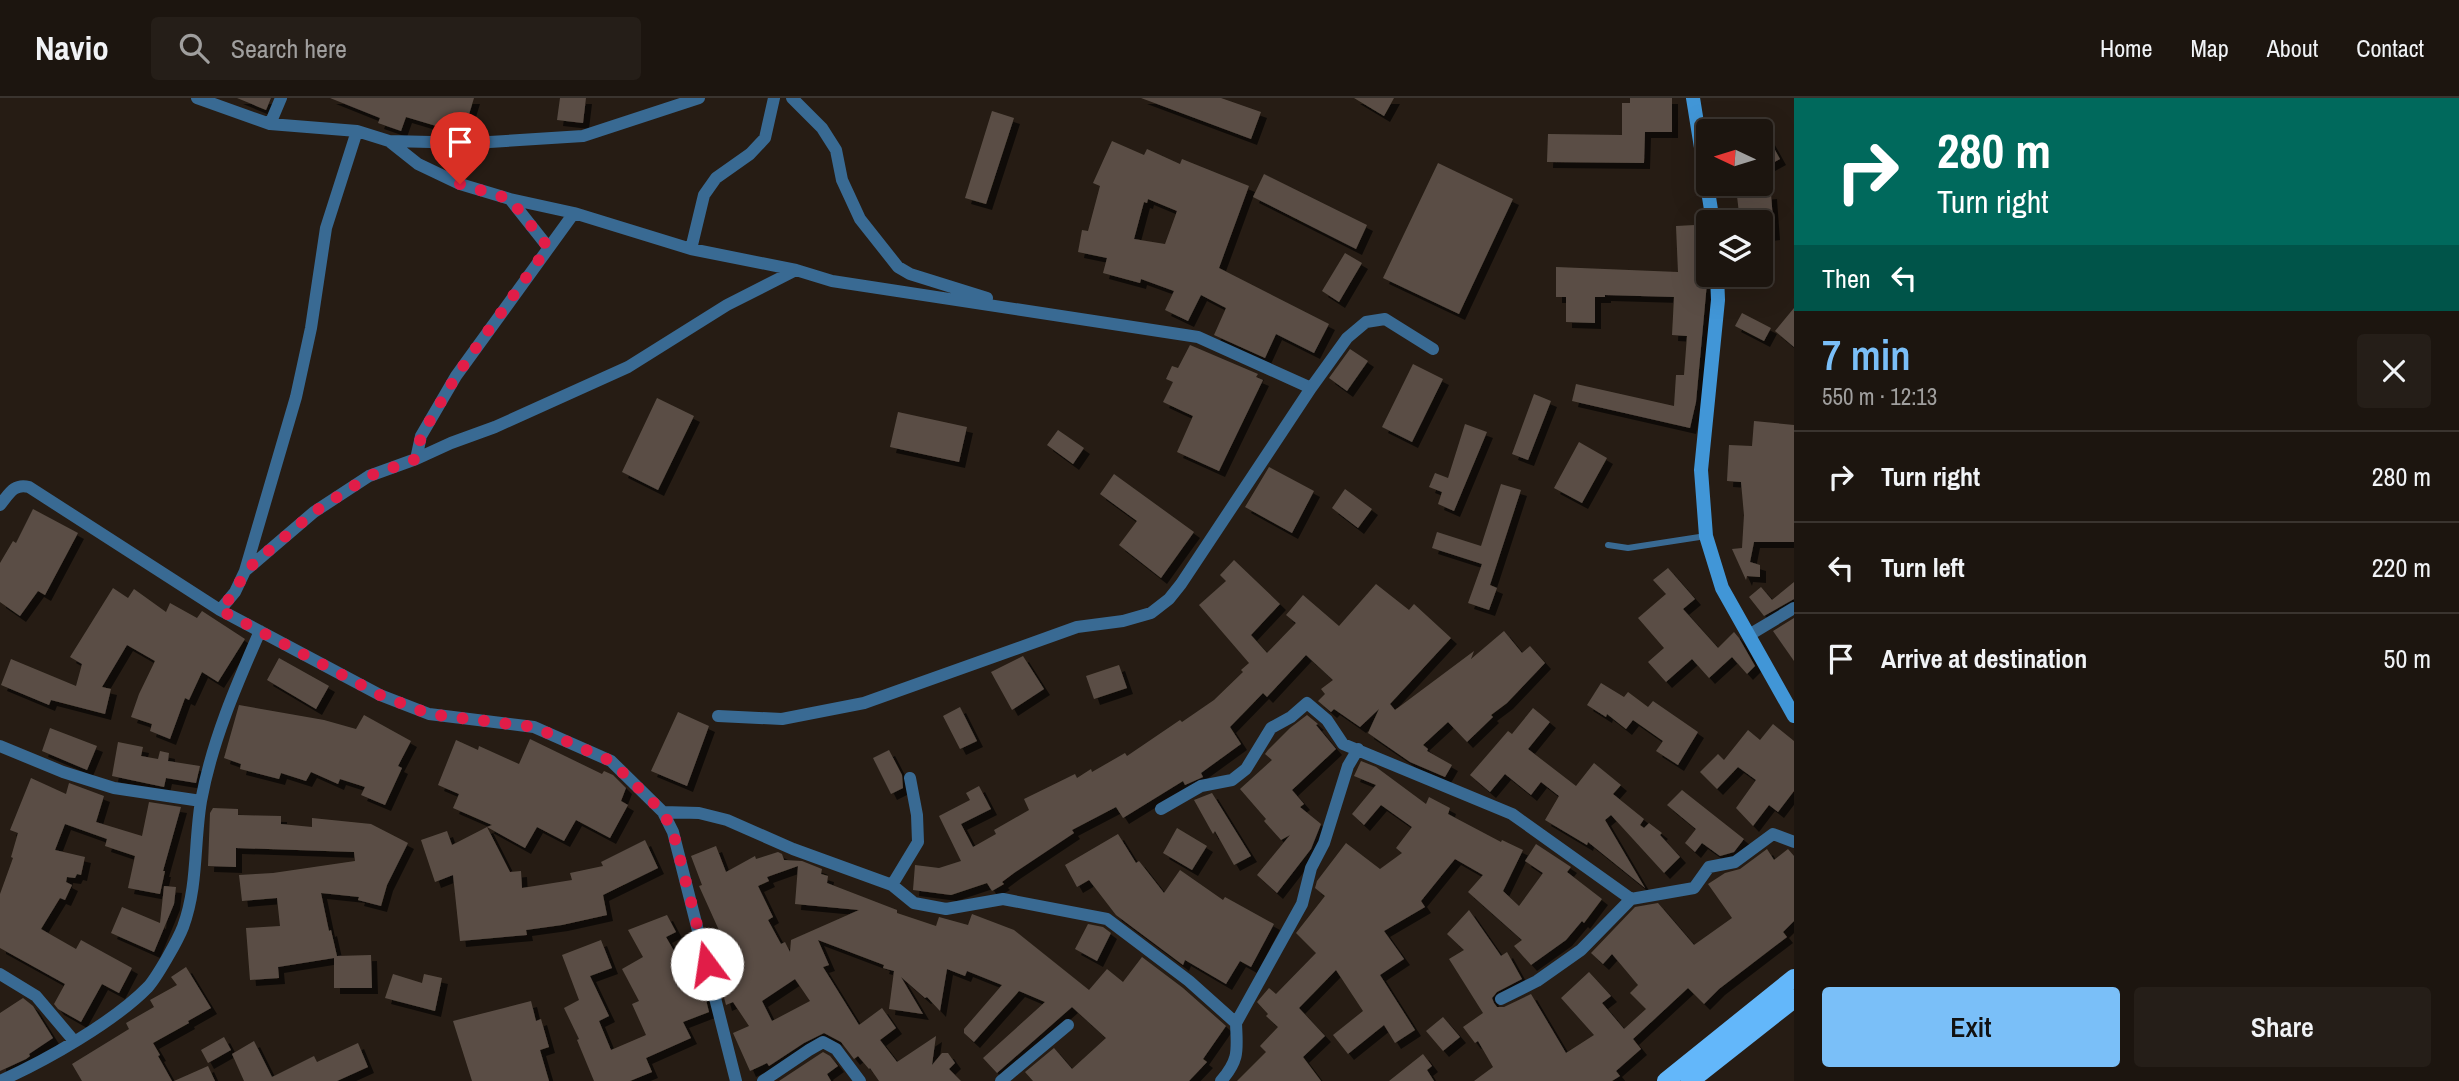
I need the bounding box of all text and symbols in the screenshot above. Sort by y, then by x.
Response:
search box [151,17,641,80]
text: Navio [35,26,109,70]
icon: search [175,29,213,67]
text: Search here [231,31,347,66]
text: Home [2100,32,2152,64]
text: Map [2190,32,2229,64]
text: About [2267,32,2318,64]
text: Contact [2356,32,2424,64]
pin [430,112,490,184]
text: 280 m [1937,117,2051,183]
north arrow [1696,119,1773,196]
map controls [1696,119,1773,287]
icon: arrive [441,123,479,161]
icon: right [1822,126,1913,217]
text: Turn right [1937,180,2049,223]
button: layers [1696,210,1773,287]
icon: left [1885,259,1923,297]
text: Then [1822,261,1871,296]
text: 7 min [1822,327,1911,383]
button: close [2357,334,2431,408]
text: 550 m · 12:13 [1822,381,1937,412]
icon: right [1822,458,1860,496]
text: Turn right [1881,459,1980,494]
text: 280 m [2372,459,2431,494]
icon: left [1822,549,1860,587]
text: Turn left [1881,550,1965,585]
text: 220 m [2372,550,2431,585]
icon: arrive [1822,640,1860,678]
text: Arrive at destination [1881,641,2087,676]
text: 50 m [2384,641,2431,676]
position arrow [670,927,744,1001]
button: Exit [1822,987,2120,1067]
button: Share [2134,987,2431,1067]

